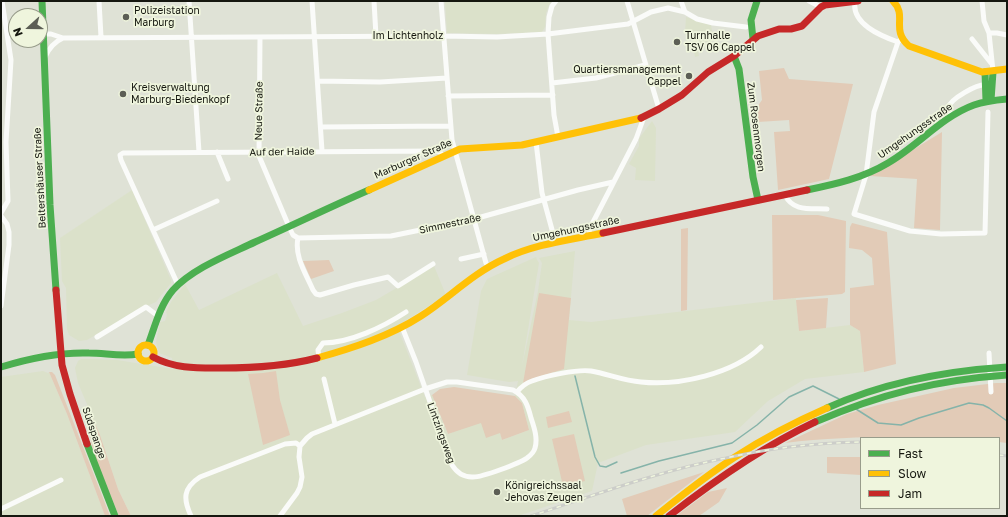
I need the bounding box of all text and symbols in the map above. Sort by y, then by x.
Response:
place label: Polizeistation Marburg [134,5,200,28]
north arrow [8,8,48,48]
marker: Polizeistation Marburg [121,12,131,22]
text: N [10,26,25,38]
street label: Im Lichtenholz [373,30,443,42]
place label: Turnhalle TSV 06 Cappel [685,30,755,54]
marker: Turnhalle TSV 06 Cappel [672,37,682,47]
place label: Quartiersmanagement Cappel [573,64,681,88]
marker: Quartiersmanagement Cappel [684,71,694,81]
street label: Neue Straße [252,81,266,141]
place label: Kreisverwaltung Marburg-Biedenkopf [131,82,230,106]
street label: Zum Rosenmorgen [745,82,767,172]
marker: Kreisverwaltung Marburg-Biedenkopf [118,89,128,99]
street label: Umgehungsstraße [875,101,955,161]
street label: Beltershäuser Straße [31,127,49,229]
street label: Marburger Straße [372,136,454,182]
street label: Auf der Haide [249,145,315,159]
street label: Simmestraße [418,212,482,236]
street label: Umgehungsstraße [532,214,620,244]
street label: Lintzingsweg [424,401,458,465]
street label: Südspange [80,406,108,460]
legend [860,437,1000,509]
text: Fast [898,446,923,461]
text: Slow [898,466,926,481]
place label: Königreichssaal Jehovas Zeugen [505,480,583,504]
text: Jam [898,486,922,501]
marker: Königreichssaal Jehovas Zeugen [492,487,502,497]

